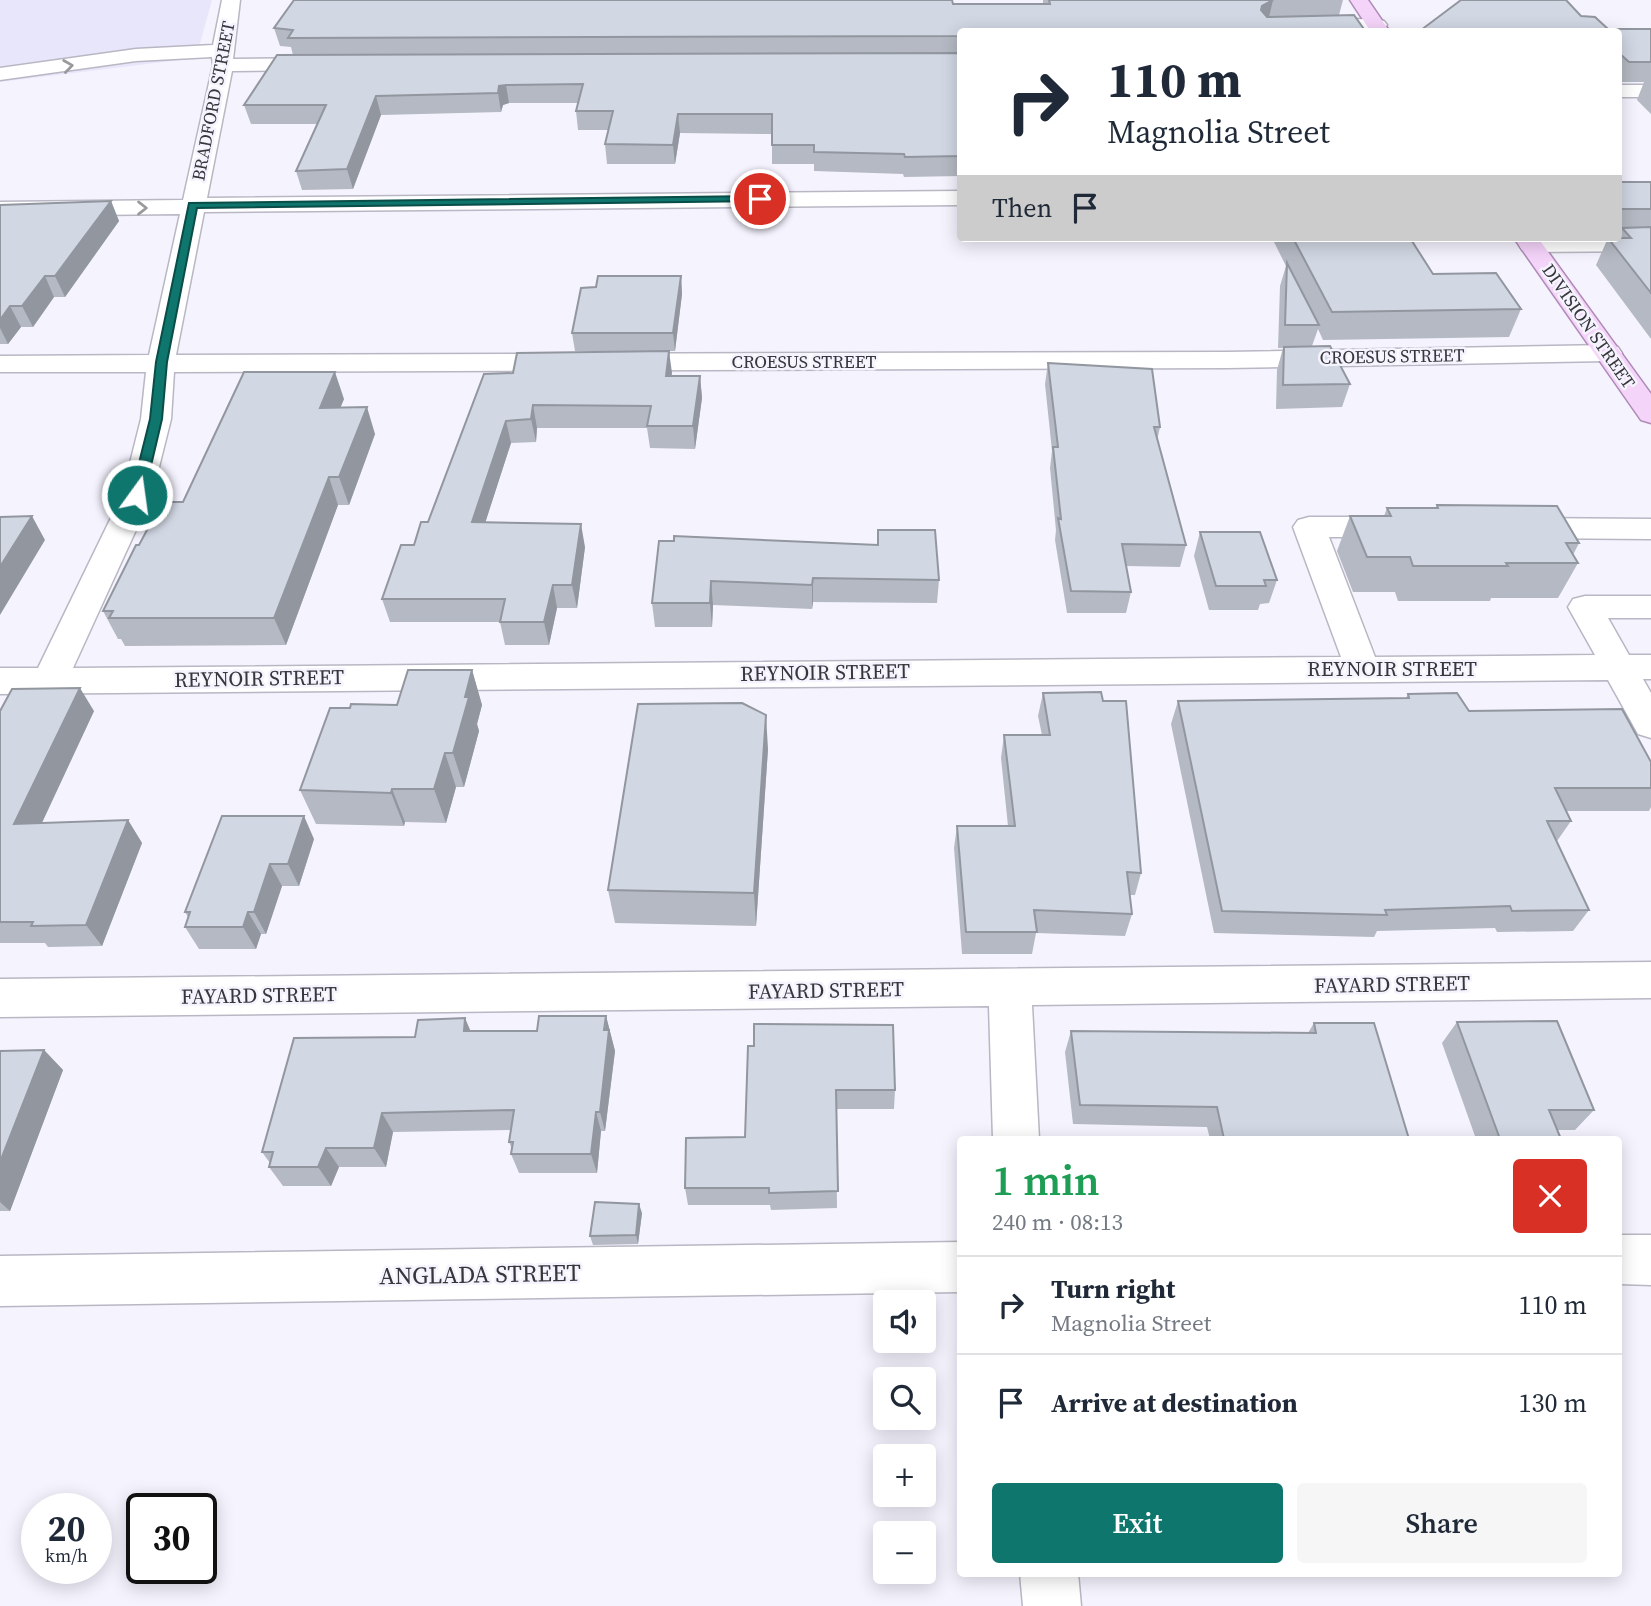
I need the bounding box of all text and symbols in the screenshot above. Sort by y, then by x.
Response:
street label: BRADFORD STREET [185,19,241,183]
text: 110 m [1107,46,1242,113]
icon: right [992,56,1083,147]
one-way arrow [62,59,74,74]
text: Magnolia Street [1107,110,1330,154]
pin [730,169,790,229]
icon: arrive [741,180,779,218]
icon: arrive [1066,189,1104,227]
text: Then [992,190,1052,226]
one-way arrow [137,200,147,216]
street label: DIVISION STREET [1537,259,1641,393]
street label: CROESUS STREET [1319,342,1465,370]
street label: CROESUS STREET [732,349,877,374]
position arrow [100,458,174,532]
street label: REYNOIR STREET [1307,654,1477,683]
street label: REYNOIR STREET [740,656,911,688]
street label: REYNOIR STREET [174,662,345,694]
street label: FAYARD STREET [1314,968,1471,1000]
street label: FAYARD STREET [748,974,905,1006]
street label: FAYARD STREET [181,979,338,1011]
text: 1 min [992,1151,1100,1209]
button: close [1513,1159,1587,1233]
text: 240 m · 08:13 [992,1206,1123,1238]
street label: ANGLADA STREET [379,1256,582,1292]
text: Turn right [1051,1271,1175,1307]
icon: right [992,1286,1030,1324]
text: 110 m [1519,1287,1587,1323]
map controls [873,1290,936,1584]
button: sound [873,1290,936,1353]
text: Magnolia Street [1051,1307,1211,1339]
button: search [873,1367,936,1430]
icon: arrive [992,1384,1030,1422]
text: Arrive at destination [1051,1385,1298,1421]
text: 130 m [1519,1385,1587,1421]
button: + [873,1444,936,1507]
button: Exit [992,1483,1283,1563]
button: Share [1297,1483,1587,1563]
speed limit sign: 30 [126,1493,217,1584]
text: 20 [48,1505,85,1553]
button: − [873,1521,936,1584]
text: km/h [45,1543,88,1568]

